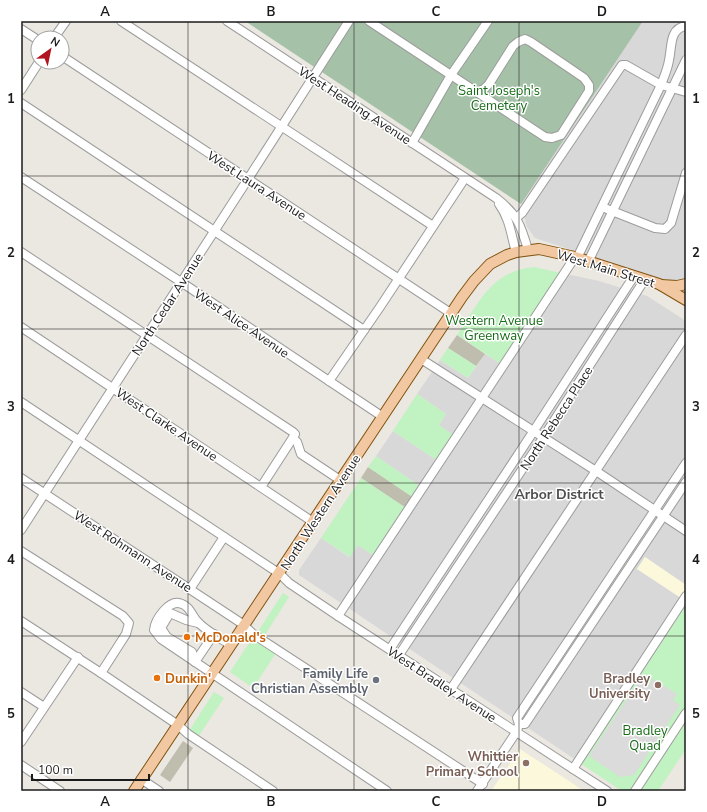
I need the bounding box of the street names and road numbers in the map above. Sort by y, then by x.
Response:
street label: West Heading Avenue [294,62,415,149]
street label: West Laura Avenue [203,147,310,225]
street label: West Main Street [554,245,657,293]
street label: North Cedar Avenue [128,250,208,359]
street label: West Alice Avenue [190,285,293,362]
street label: North Rebecca Place [516,363,597,474]
street label: West Clarke Avenue [112,384,221,466]
street label: North Western Avenue [277,451,365,574]
street label: West Rohmann Avenue [70,507,195,597]
street label: West Bradley Avenue [383,643,500,727]

